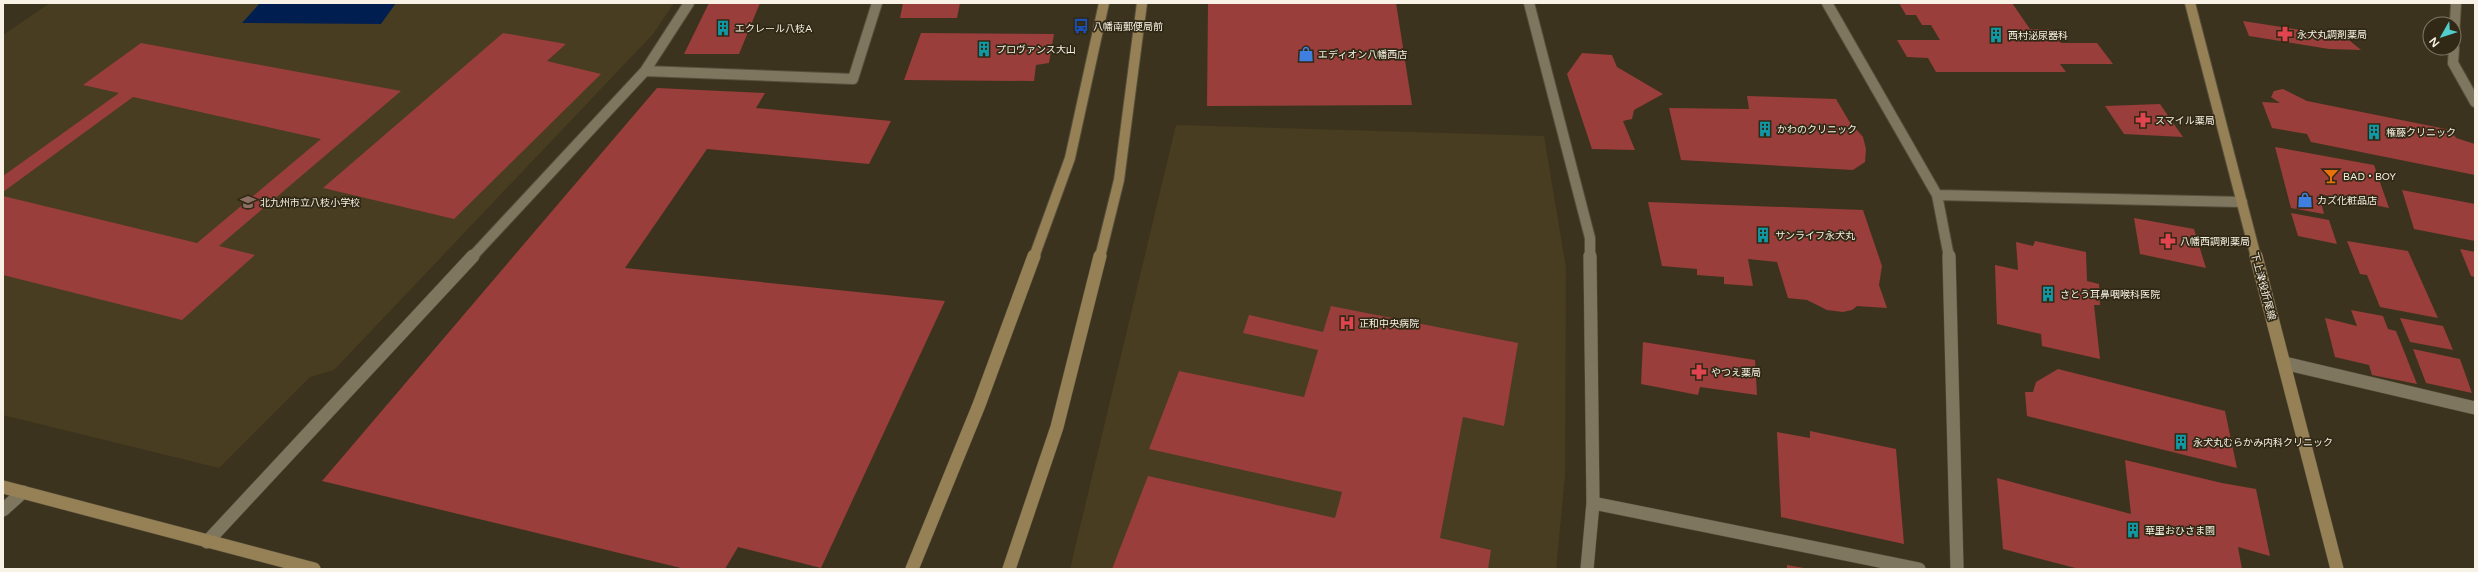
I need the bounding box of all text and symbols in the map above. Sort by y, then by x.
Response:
north arrow [2422,16,2462,56]
bus stop icon: 八幡南郵便局前 [1072,17,1090,35]
building icon: エクレール八枝A [714,19,732,37]
place label: 八幡南郵便局前 [1093,21,1163,33]
place label: エクレール八枝A [735,23,812,35]
pharmacy icon: 永犬丸調剤薬局 [2276,25,2294,43]
building icon: 西村泌尿器科 [1987,26,2005,44]
place label: 永犬丸調剤薬局 [2297,29,2367,41]
place label: 西村泌尿器科 [2008,30,2068,42]
text: N [2427,34,2442,50]
building icon: プロヴァンス大山 [975,40,993,58]
place label: プロヴァンス大山 [996,44,1076,56]
shop icon: エディオン八幡西店 [1297,45,1315,63]
place label: エディオン八幡西店 [1318,49,1407,61]
pharmacy icon: スマイル薬局 [2134,111,2152,129]
place label: スマイル薬局 [2155,115,2215,127]
building icon: かわのクリニック [1756,120,1774,138]
building icon: 権藤クリニック [2365,123,2383,141]
place label: かわのクリニック [1777,124,1857,136]
place label: 権藤クリニック [2386,127,2456,139]
bar icon: BAD・BOY [2322,167,2340,185]
place label: BAD・BOY [2343,171,2397,183]
shop icon: カズ化粧品店 [2296,191,2314,209]
school or university icon: 北九州市立八枝小学校 [239,193,257,211]
place label: カズ化粧品店 [2317,195,2377,207]
place label: 北九州市立八枝小学校 [260,197,360,209]
building icon: サンライフ永犬丸 [1754,226,1772,244]
place label: サンライフ永犬丸 [1775,230,1855,242]
pharmacy icon: 八幡西調剤薬局 [2159,232,2177,250]
place label: 八幡西調剤薬局 [2180,236,2250,248]
street label: 下上津役折尾線 [2248,251,2278,322]
building icon: さとう耳鼻咽喉科医院 [2039,285,2057,303]
place label: さとう耳鼻咽喉科医院 [2060,289,2160,301]
hospital icon: 正和中央病院 [1338,314,1356,332]
place label: 正和中央病院 [1359,318,1419,330]
pharmacy icon: やつえ薬局 [1690,363,1708,381]
place label: やつえ薬局 [1711,367,1761,379]
building icon: 永犬丸むらかみ内科クリニック [2172,433,2190,451]
place label: 永犬丸むらかみ内科クリニック [2193,437,2333,449]
building icon: 華里おひさま園 [2124,521,2142,539]
place label: 華里おひさま園 [2145,525,2215,537]

